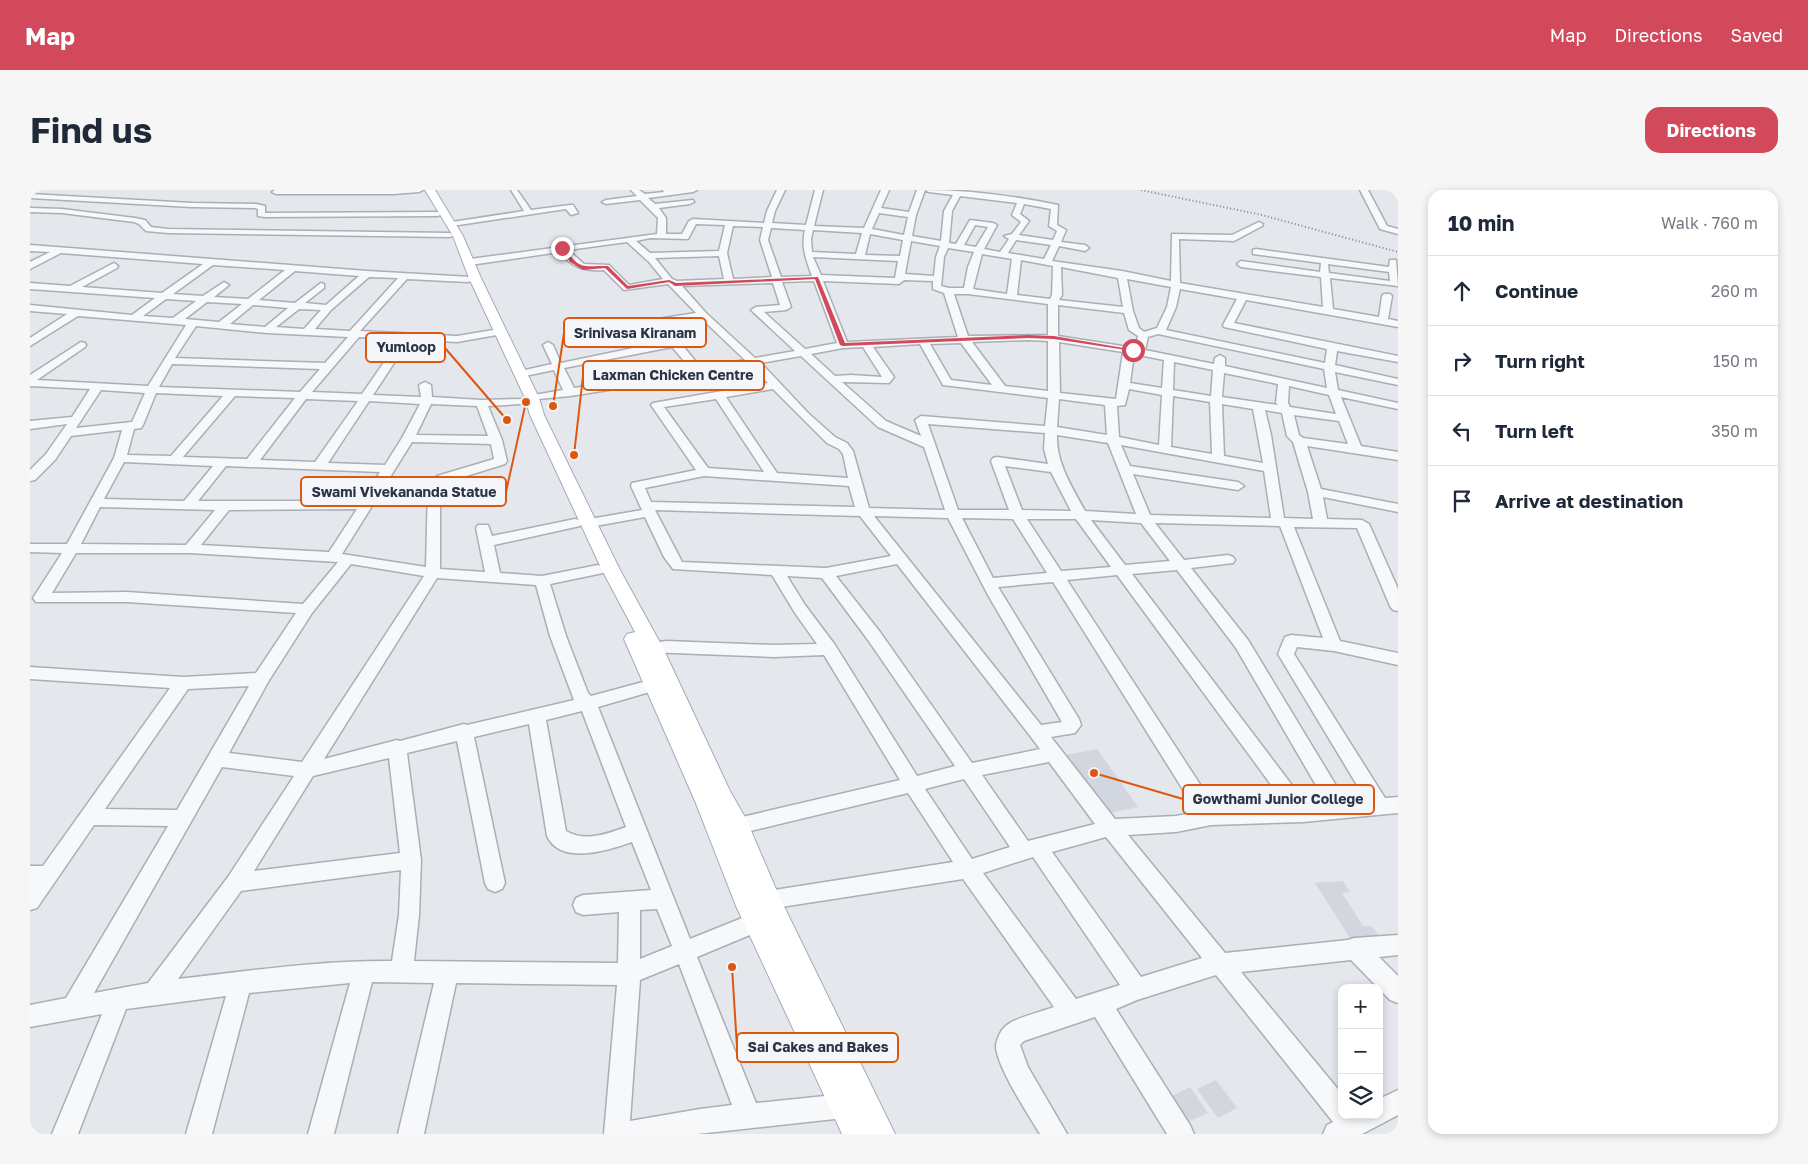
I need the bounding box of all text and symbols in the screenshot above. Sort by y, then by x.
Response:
text: Map [25,21,75,50]
text: Map [1550,24,1586,46]
text: Directions [1614,24,1702,46]
text: Saved [1730,24,1783,46]
button: Directions [1645,107,1778,153]
text: Find us [30,109,152,151]
text: 10 min [1448,210,1515,236]
text: Walk · 760 m [1661,213,1758,233]
route end [551,237,574,260]
icon: ahead [1448,277,1476,305]
text: Continue [1495,279,1578,302]
text: 260 m [1711,281,1758,301]
callout: Srinivasa Kiranam [564,318,706,347]
text: Srinivasa Kiranam [574,324,696,341]
callout: Yumloop [366,333,445,362]
text: Yumloop [376,338,436,355]
route start [1122,339,1145,362]
icon: right [1448,347,1476,375]
text: Turn right [1495,349,1585,372]
text: 150 m [1713,351,1758,371]
callout: Laxman Chicken Centre [583,361,764,390]
text: Laxman Chicken Centre [593,366,753,383]
icon: left [1448,417,1476,445]
text: Turn left [1495,419,1574,442]
text: 350 m [1711,421,1758,441]
callout: Swami Vivekananda Statue [301,477,506,506]
text: Swami Vivekananda Statue [312,483,496,500]
icon: arrive [1448,487,1476,515]
text: Arrive at destination [1495,489,1683,512]
callout: Gowthami Junior College [1183,785,1374,814]
text: Gowthami Junior College [1193,790,1363,807]
map controls [1338,984,1383,1119]
button: + [1338,984,1383,1029]
button: − [1338,1029,1383,1074]
callout: Sai Cakes and Bakes [737,1033,898,1062]
text: Sai Cakes and Bakes [748,1038,889,1055]
button: layers [1338,1074,1383,1119]

